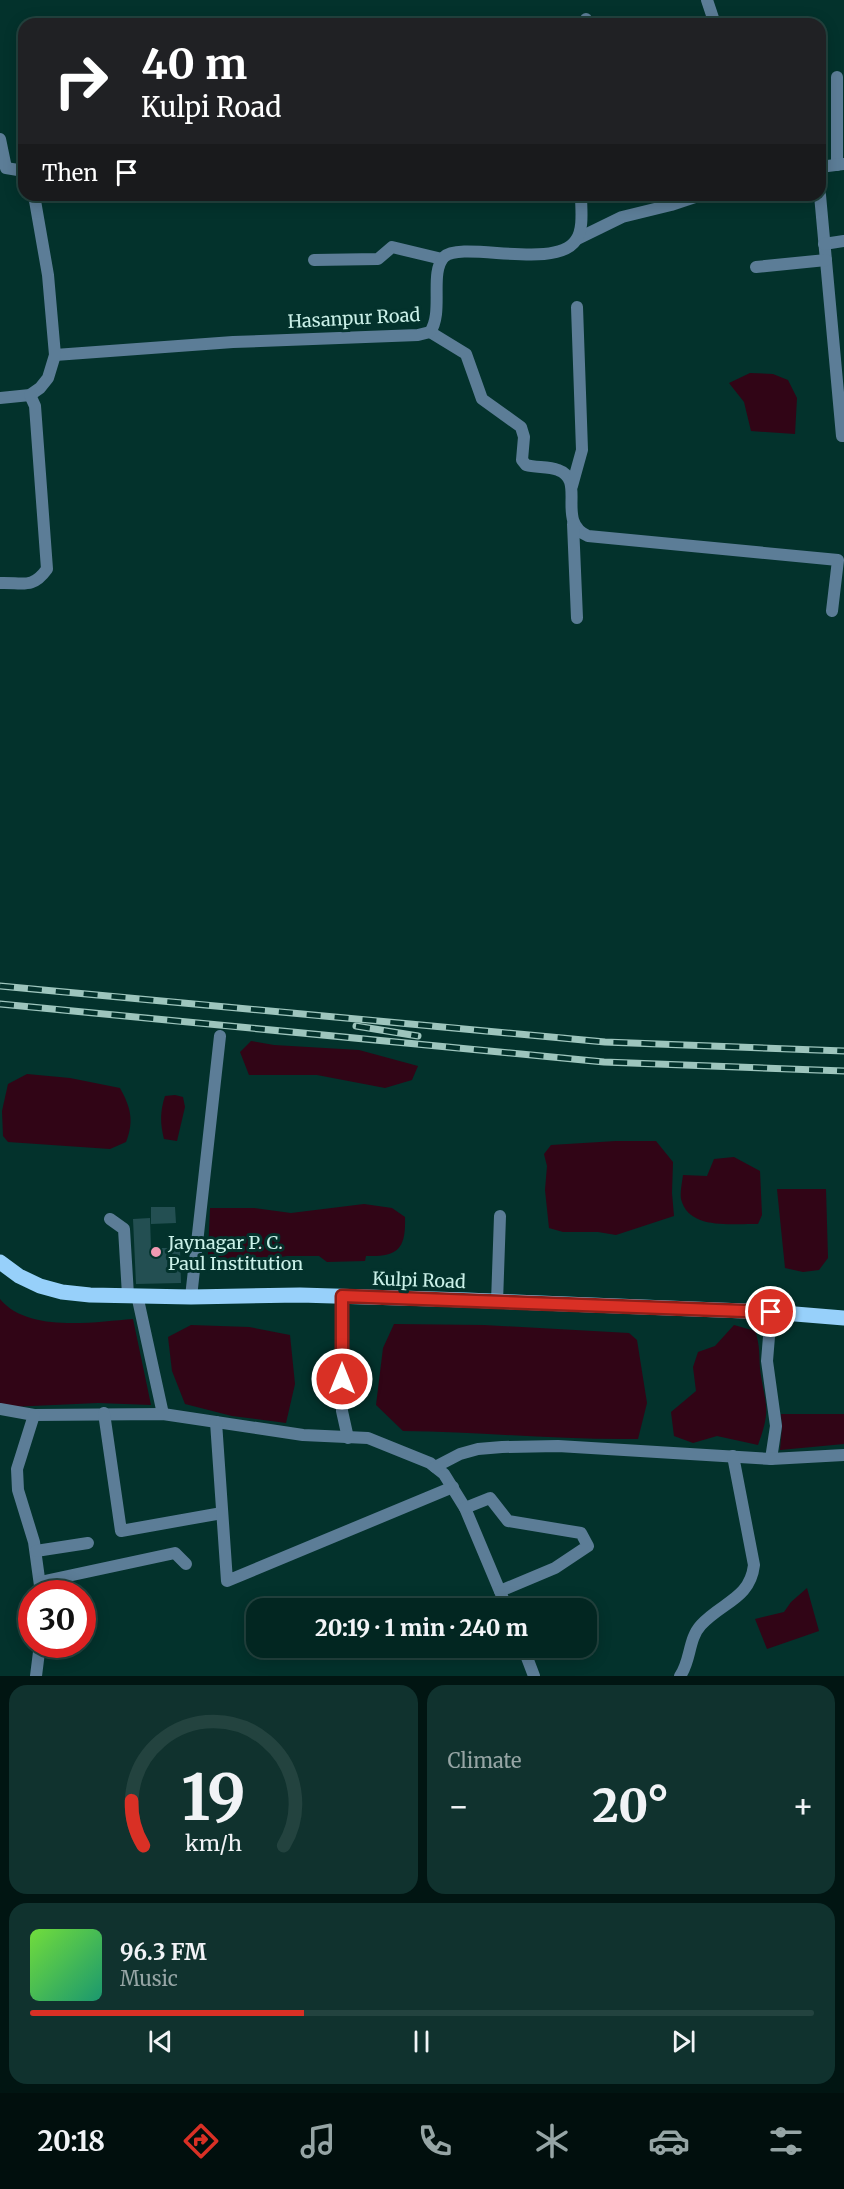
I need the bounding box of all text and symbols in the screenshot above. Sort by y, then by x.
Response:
text: 40 m [141,38,247,90]
icon: right [42,42,120,120]
text: Kulpi Road [141,90,282,124]
icon: arrive [110,156,143,189]
text: Then [42,159,98,187]
street label: Hasanpur Road [287,303,421,333]
place label: Jaynagar P. C. Paul Institution [167,1231,303,1275]
marker: Jaynagar P. C. Paul Institution [149,1245,163,1259]
street label: Kulpi Road [372,1267,466,1293]
pin [745,1286,796,1337]
icon: arrive [754,1295,787,1328]
position arrow [310,1347,374,1411]
speed limit sign: 30 [18,1580,96,1658]
text: 20:19 · 1 min · 240 m [315,1614,528,1642]
text: Climate [448,1748,522,1773]
text: 19 [181,1759,245,1837]
text: 20° [592,1778,669,1834]
text: − [448,1786,470,1827]
text: + [792,1786,814,1827]
text: km/h [185,1831,242,1858]
text: 96.3 FM [120,1938,207,1966]
text: Music [120,1966,178,1991]
icon: previous [144,2025,177,2058]
icon: pause [405,2025,438,2058]
icon: next [667,2025,700,2058]
icon: directions [180,2120,222,2162]
icon: music [297,2120,339,2162]
icon: phone [414,2120,456,2162]
icon: climate [531,2120,573,2162]
icon: car [648,2120,690,2162]
icon: filters [765,2120,807,2162]
text: 20:18 [37,2124,105,2158]

